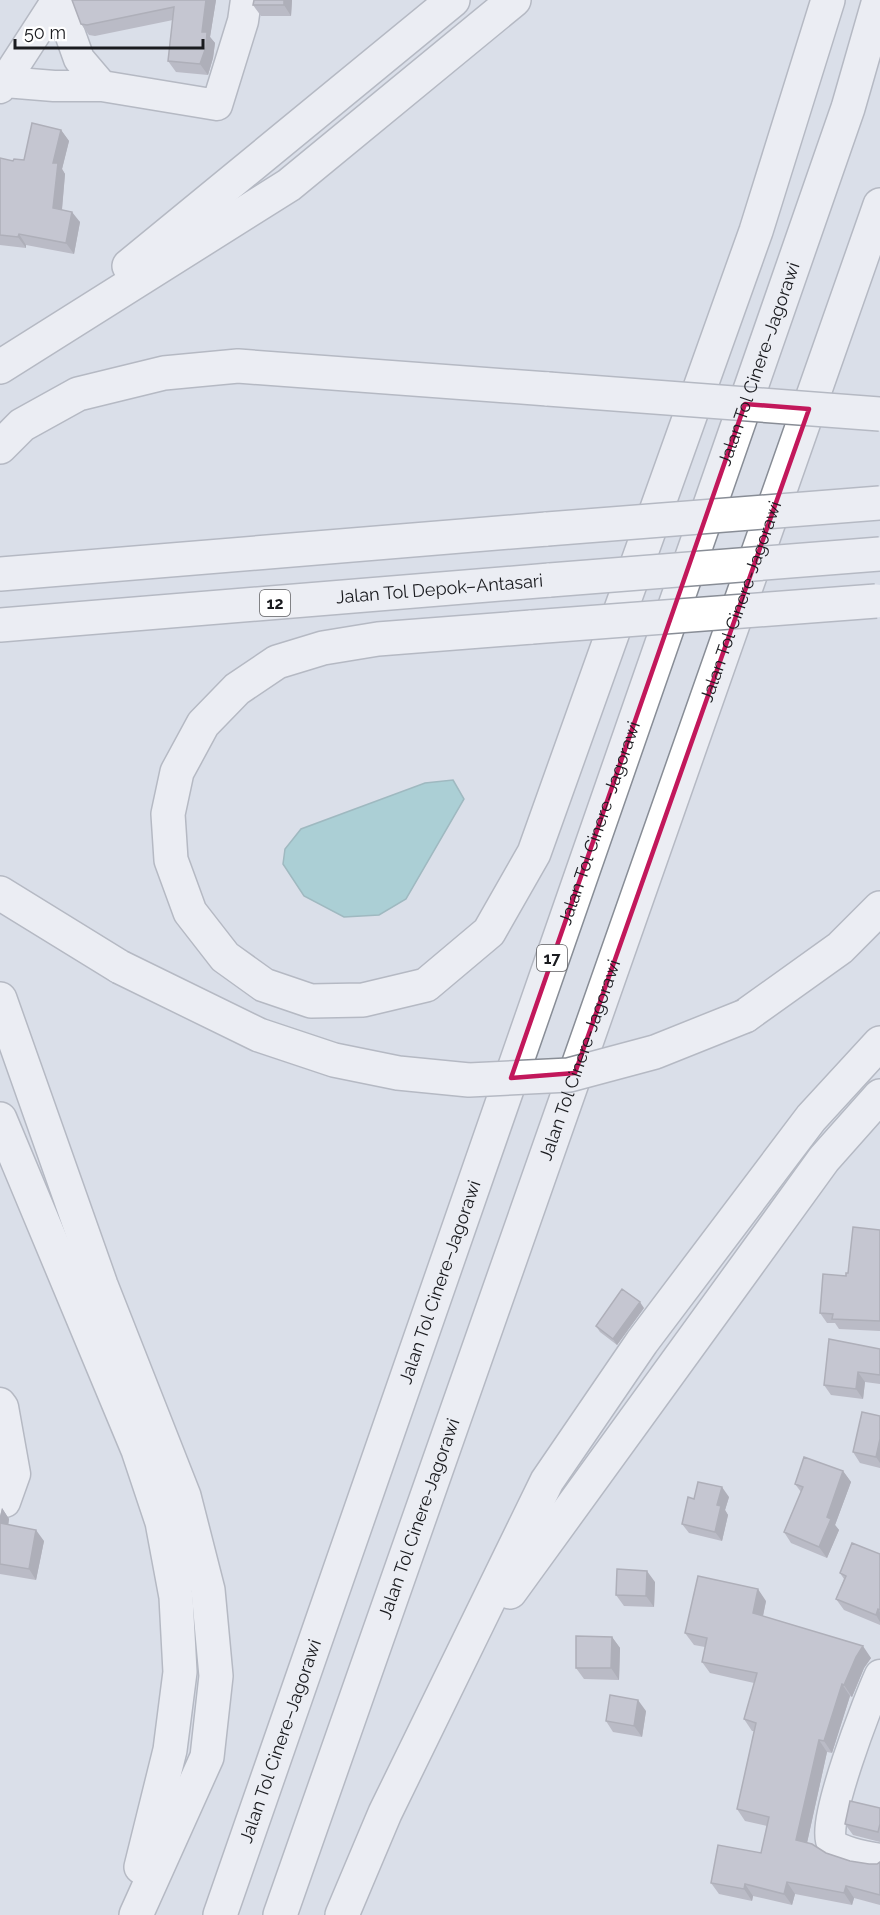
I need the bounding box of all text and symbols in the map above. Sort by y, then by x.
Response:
scale bar [15,12,202,50]
text: 50 m [24,22,66,43]
street label: Jalan Tol Cinere–Jagorawi [714,259,804,468]
street label: Jalan Tol Cinere-Jagorawi [695,498,785,705]
street label: Jalan Tol Depok–Antasari [335,570,544,607]
road number: 12 [260,590,290,616]
street label: Jalan Tol Cinere–Jagorawi [554,718,644,927]
road number: 17 [537,945,567,971]
street label: Jalan Tol Cinere-Jagorawi [535,957,624,1163]
street label: Jalan Tol Cinere–Jagorawi [394,1177,485,1387]
street label: Jalan Tol Cinere-Jagorawi [374,1415,463,1622]
street label: Jalan Tol Cinere–Jagorawi [235,1636,325,1846]

